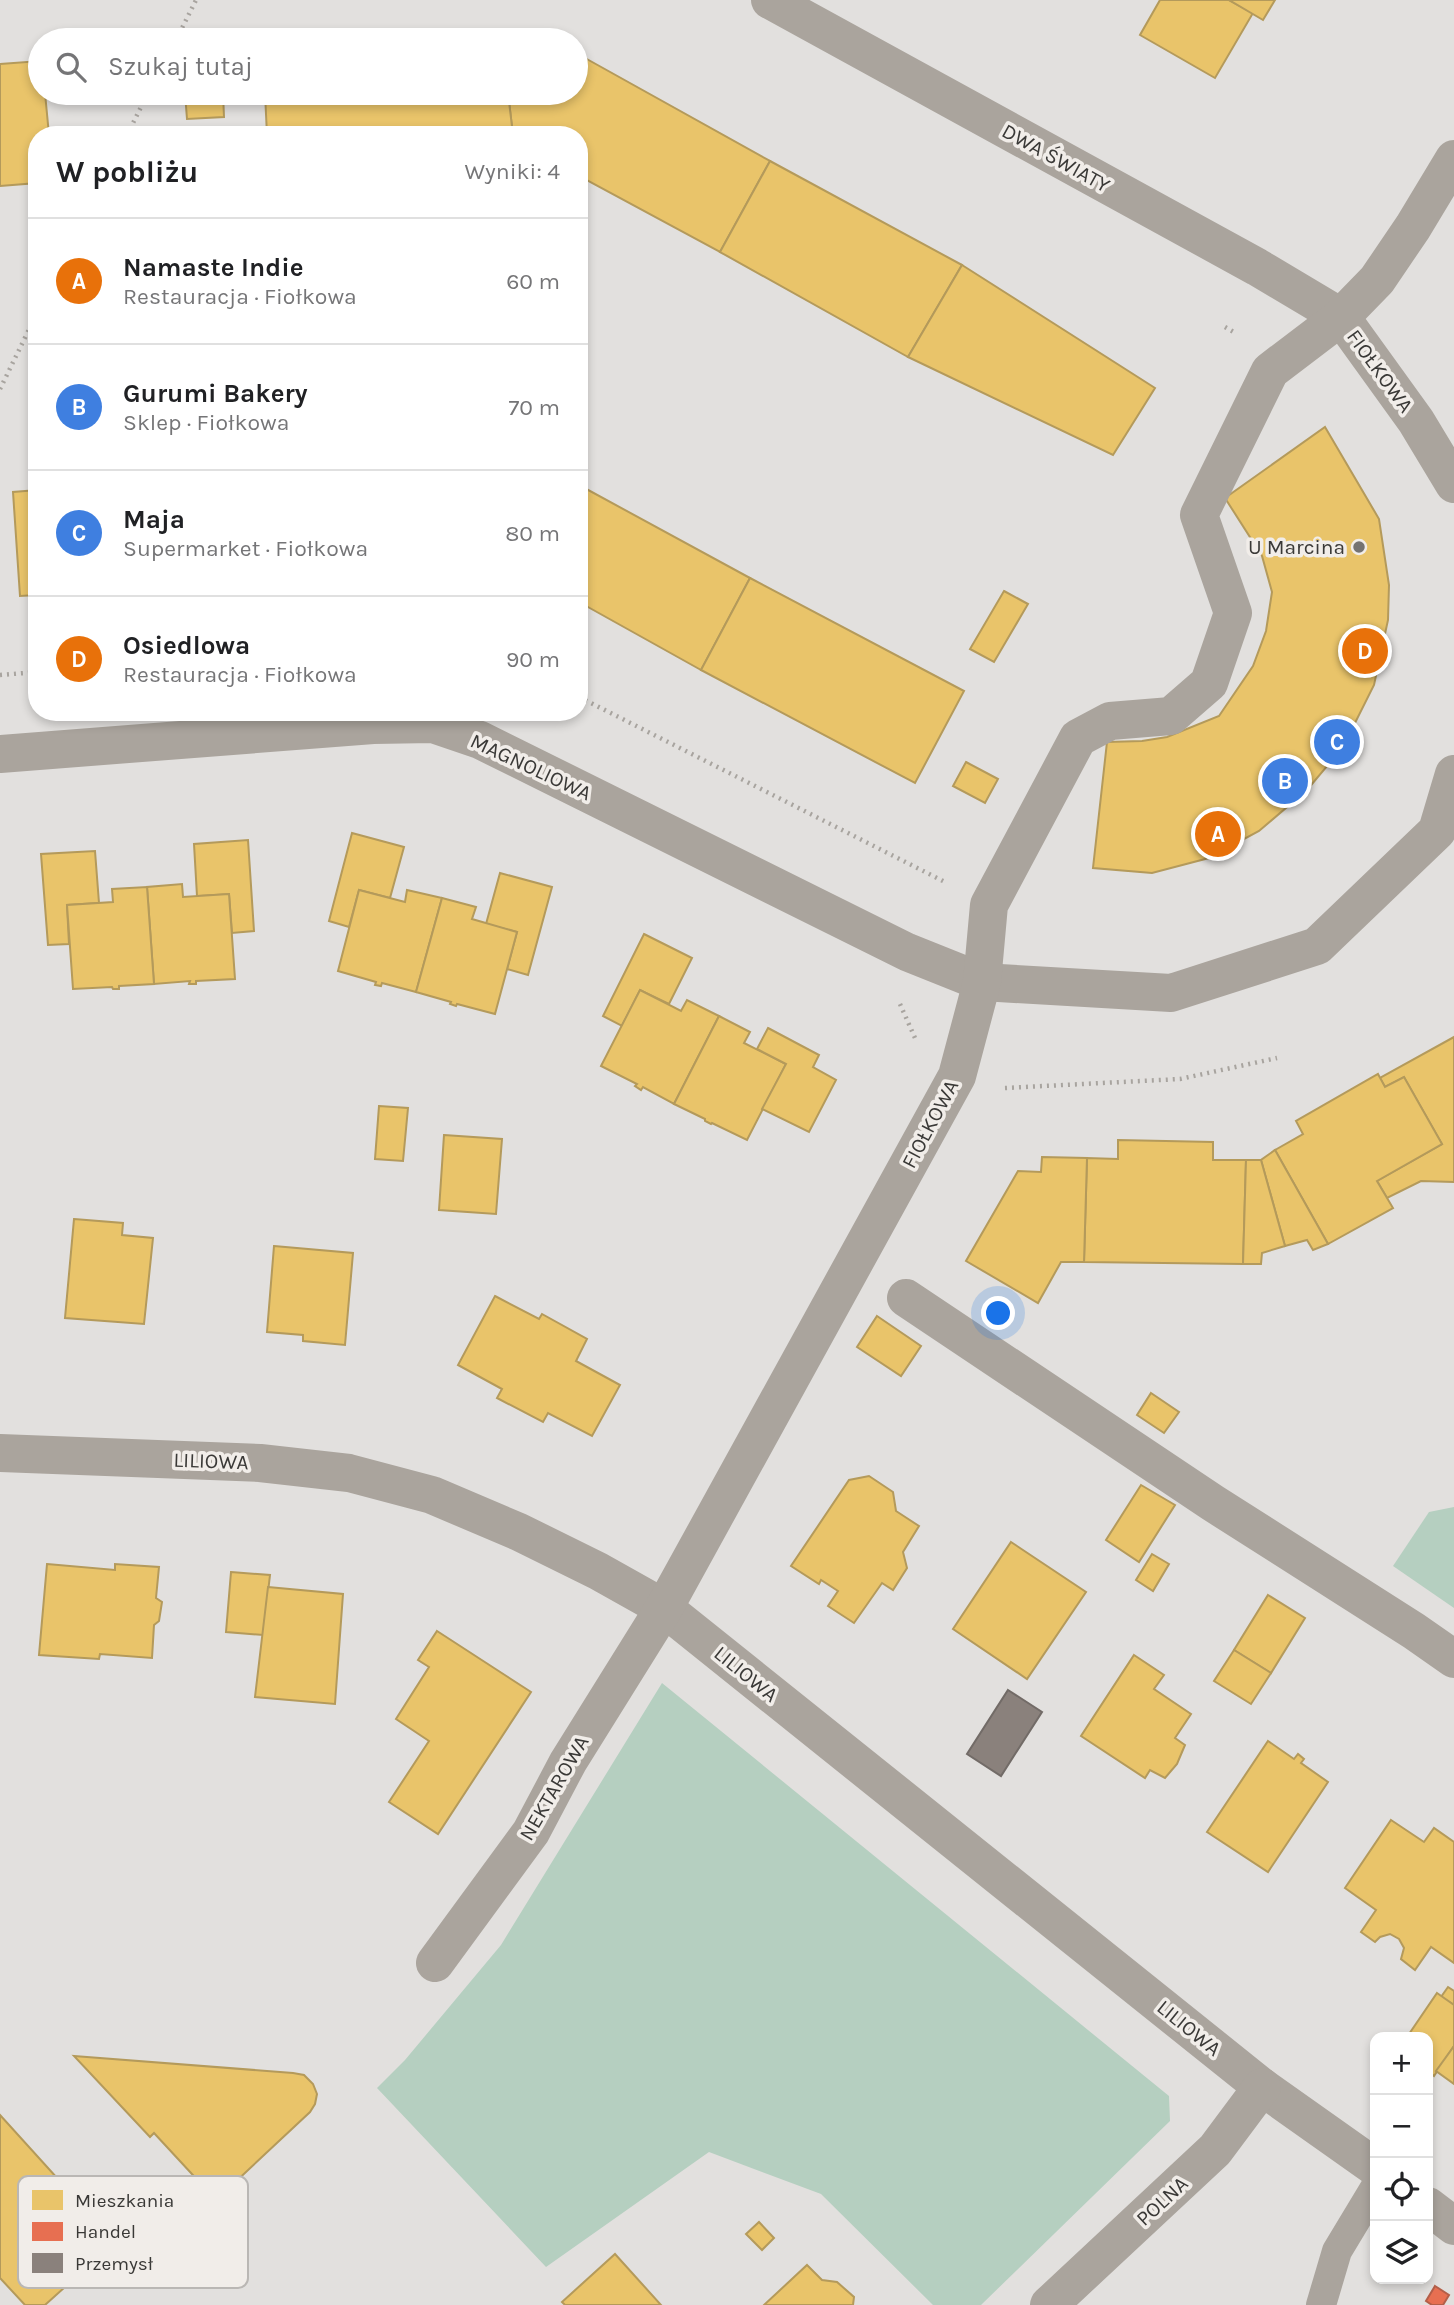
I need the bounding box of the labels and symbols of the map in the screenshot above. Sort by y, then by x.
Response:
street label: DWA ŚWIATY [998,119,1115,198]
street label: FIOŁKOWA [1342,325,1418,417]
place label: U Marcina [1248,535,1345,559]
marker: U Marcina [1351,539,1367,555]
pin: D [1342,625,1388,677]
pin: C [1314,716,1360,768]
street label: MAGNOLIOWA [467,729,595,805]
pin: B [1262,755,1308,807]
pin: A [1195,808,1241,860]
street label: FIOŁKOWA [897,1076,963,1172]
your location [981,1296,1015,1330]
street label: LILIOWA [173,1448,249,1474]
street label: LILIOWA [709,1641,783,1707]
street label: NEKTAROWA [514,1731,594,1845]
street label: LILIOWA [1152,1995,1226,2061]
street label: POLNA [1131,2171,1193,2231]
legend [18,2176,248,2288]
text: Mieszkania [75,2190,174,2212]
text: Handel [75,2221,136,2243]
text: Przemysł [75,2253,154,2275]

